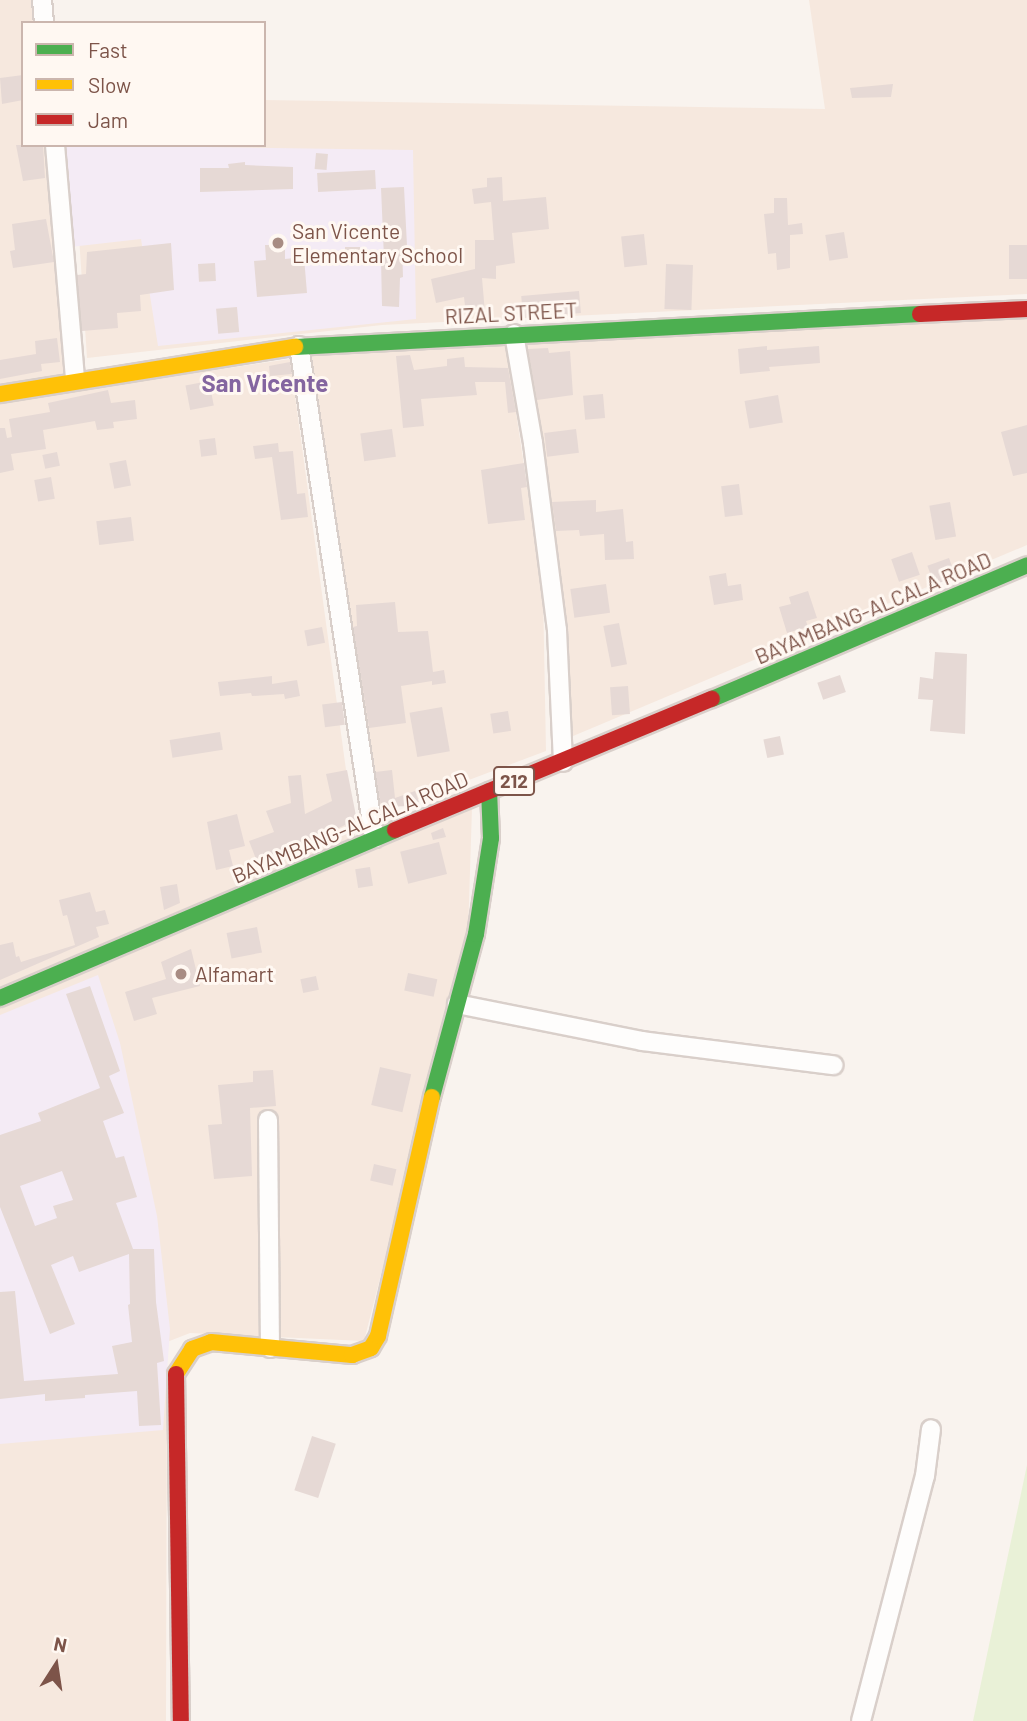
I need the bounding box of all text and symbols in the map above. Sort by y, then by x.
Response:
legend [21,21,266,147]
text: Fast [88,37,128,62]
text: Slow [88,72,131,97]
text: Jam [88,107,128,132]
place label: San Vicente Elementary School [292,218,463,268]
marker: San Vicente Elementary School [270,235,286,251]
street label: RIZAL STREET [444,297,578,329]
district label: San Vicente [202,369,328,397]
street label: BAYAMBANG-ALCALA ROAD [751,547,995,669]
street label: BAYAMBANG-ALCALA ROAD [228,766,472,888]
road number: 212 [493,766,535,796]
place label: Alfamart [195,961,274,987]
marker: Alfamart [173,966,189,982]
north arrow [21,1630,91,1700]
text: N [52,1631,69,1657]

